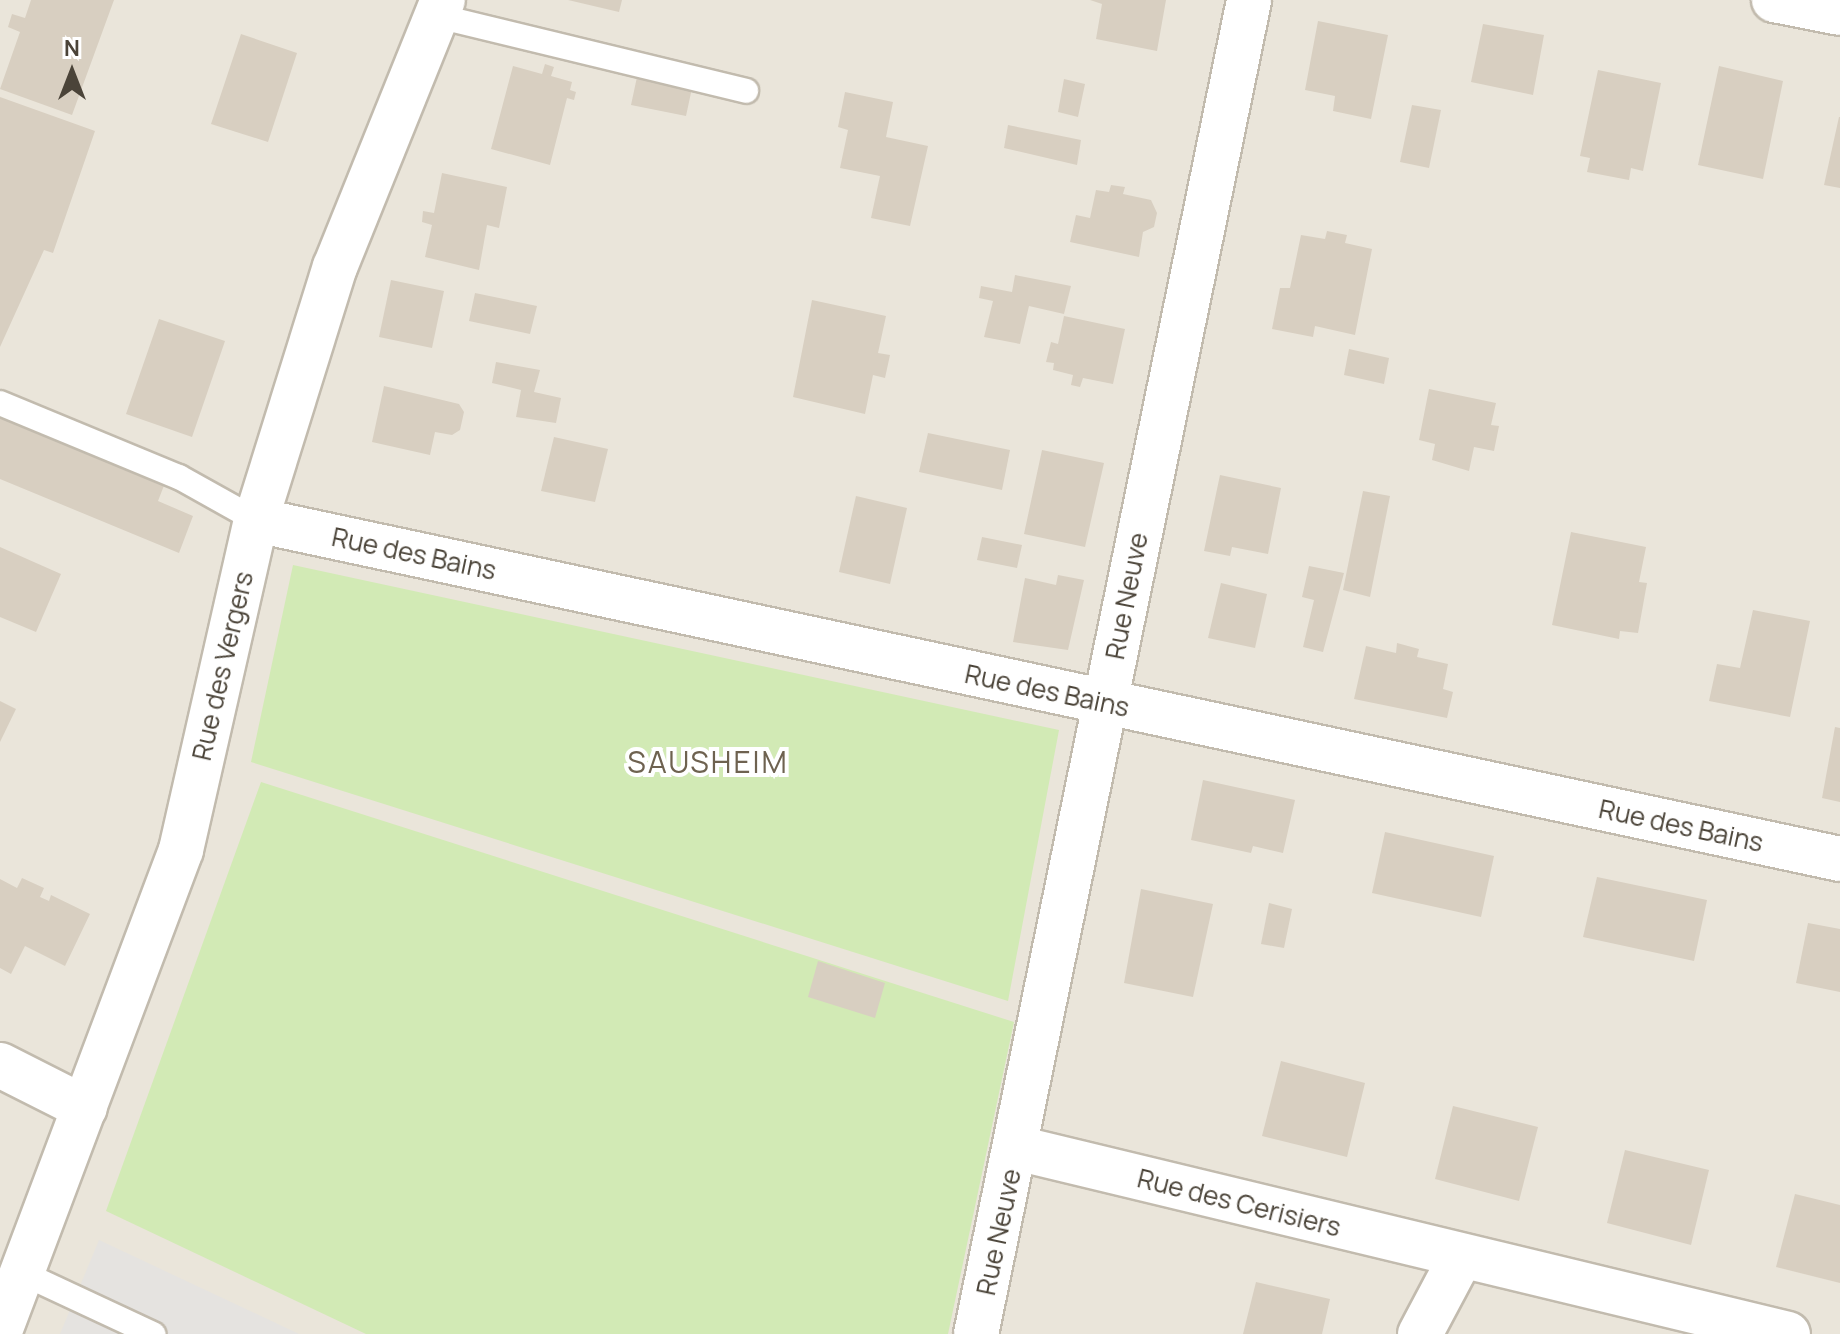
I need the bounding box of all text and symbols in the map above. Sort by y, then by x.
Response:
north arrow [32,32,112,112]
text: N [64,33,80,63]
street label: Rue des Bains [329,521,499,587]
street label: Rue Neuve [1099,530,1155,662]
street label: Rue des Vergers [186,568,260,764]
street label: Rue des Bains [962,658,1132,724]
district label: SAUSHEIM [627,744,789,780]
street label: Rue des Bains [1596,793,1766,859]
street label: Rue des Cerisiers [1134,1163,1344,1243]
street label: Rue Neuve [970,1166,1028,1298]

